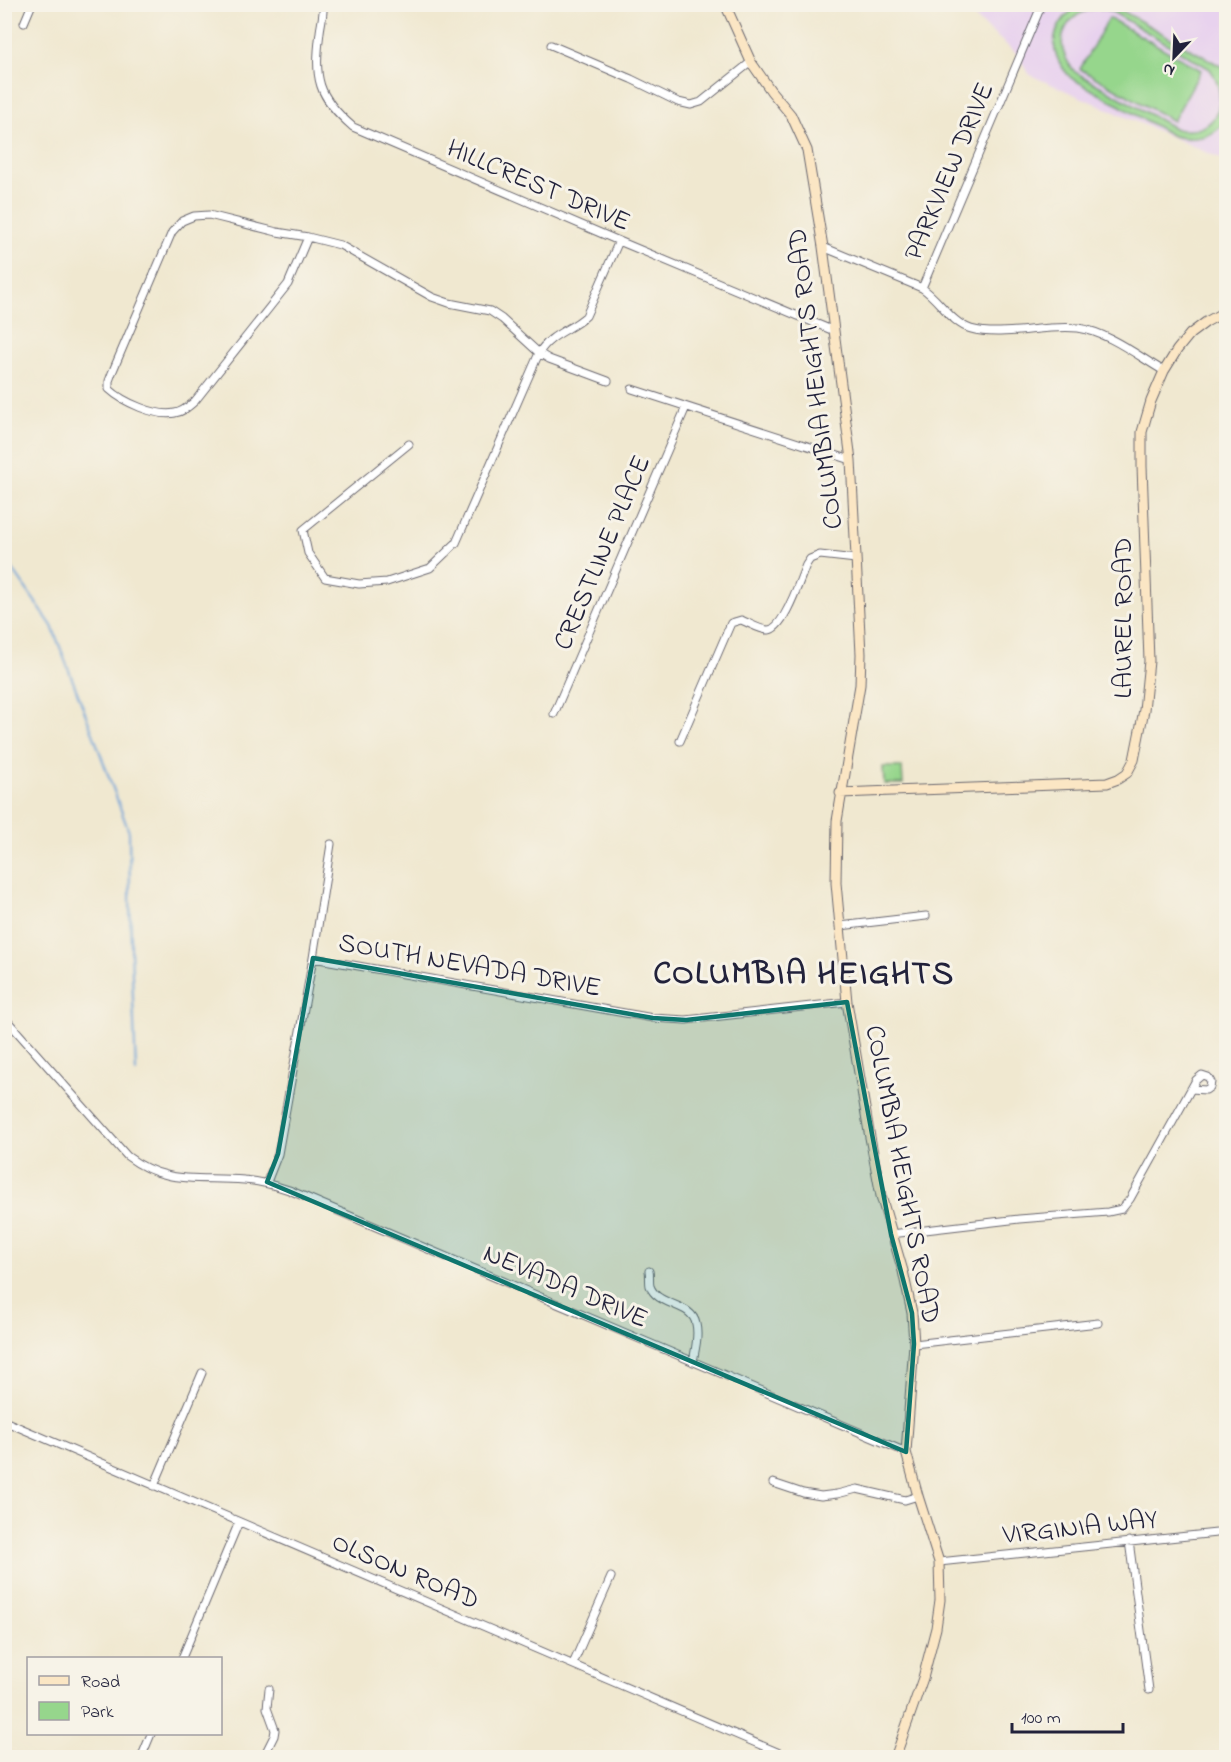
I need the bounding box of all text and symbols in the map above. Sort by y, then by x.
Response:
north arrow [1144,27,1204,87]
text: N [1159,56,1179,82]
street label: PARKVIEW DRIVE [895,77,1005,267]
street label: HILLCREST DRIVE [440,130,636,243]
street label: COLUMBIA HEIGHTS ROAD [779,226,854,531]
street label: CRESTLINE PLACE [545,449,662,657]
street label: LAUREL ROAD [1105,537,1144,699]
street label: SOUTH NEVADA DRIVE [335,924,604,1009]
district label: COLUMBIA HEIGHTS [653,951,955,999]
street label: COLUMBIA HEIGHTS ROAD [853,1022,950,1327]
street label: NEVADA DRIVE [477,1235,653,1340]
street label: VIRGINIA WAY [1000,1501,1160,1556]
street label: OLSON ROAD [325,1524,485,1621]
legend [27,1657,222,1735]
text: Road [81,1670,120,1696]
scale bar [1012,1696,1123,1734]
text: Park [81,1700,114,1726]
text: 100 m [1021,1706,1061,1732]

